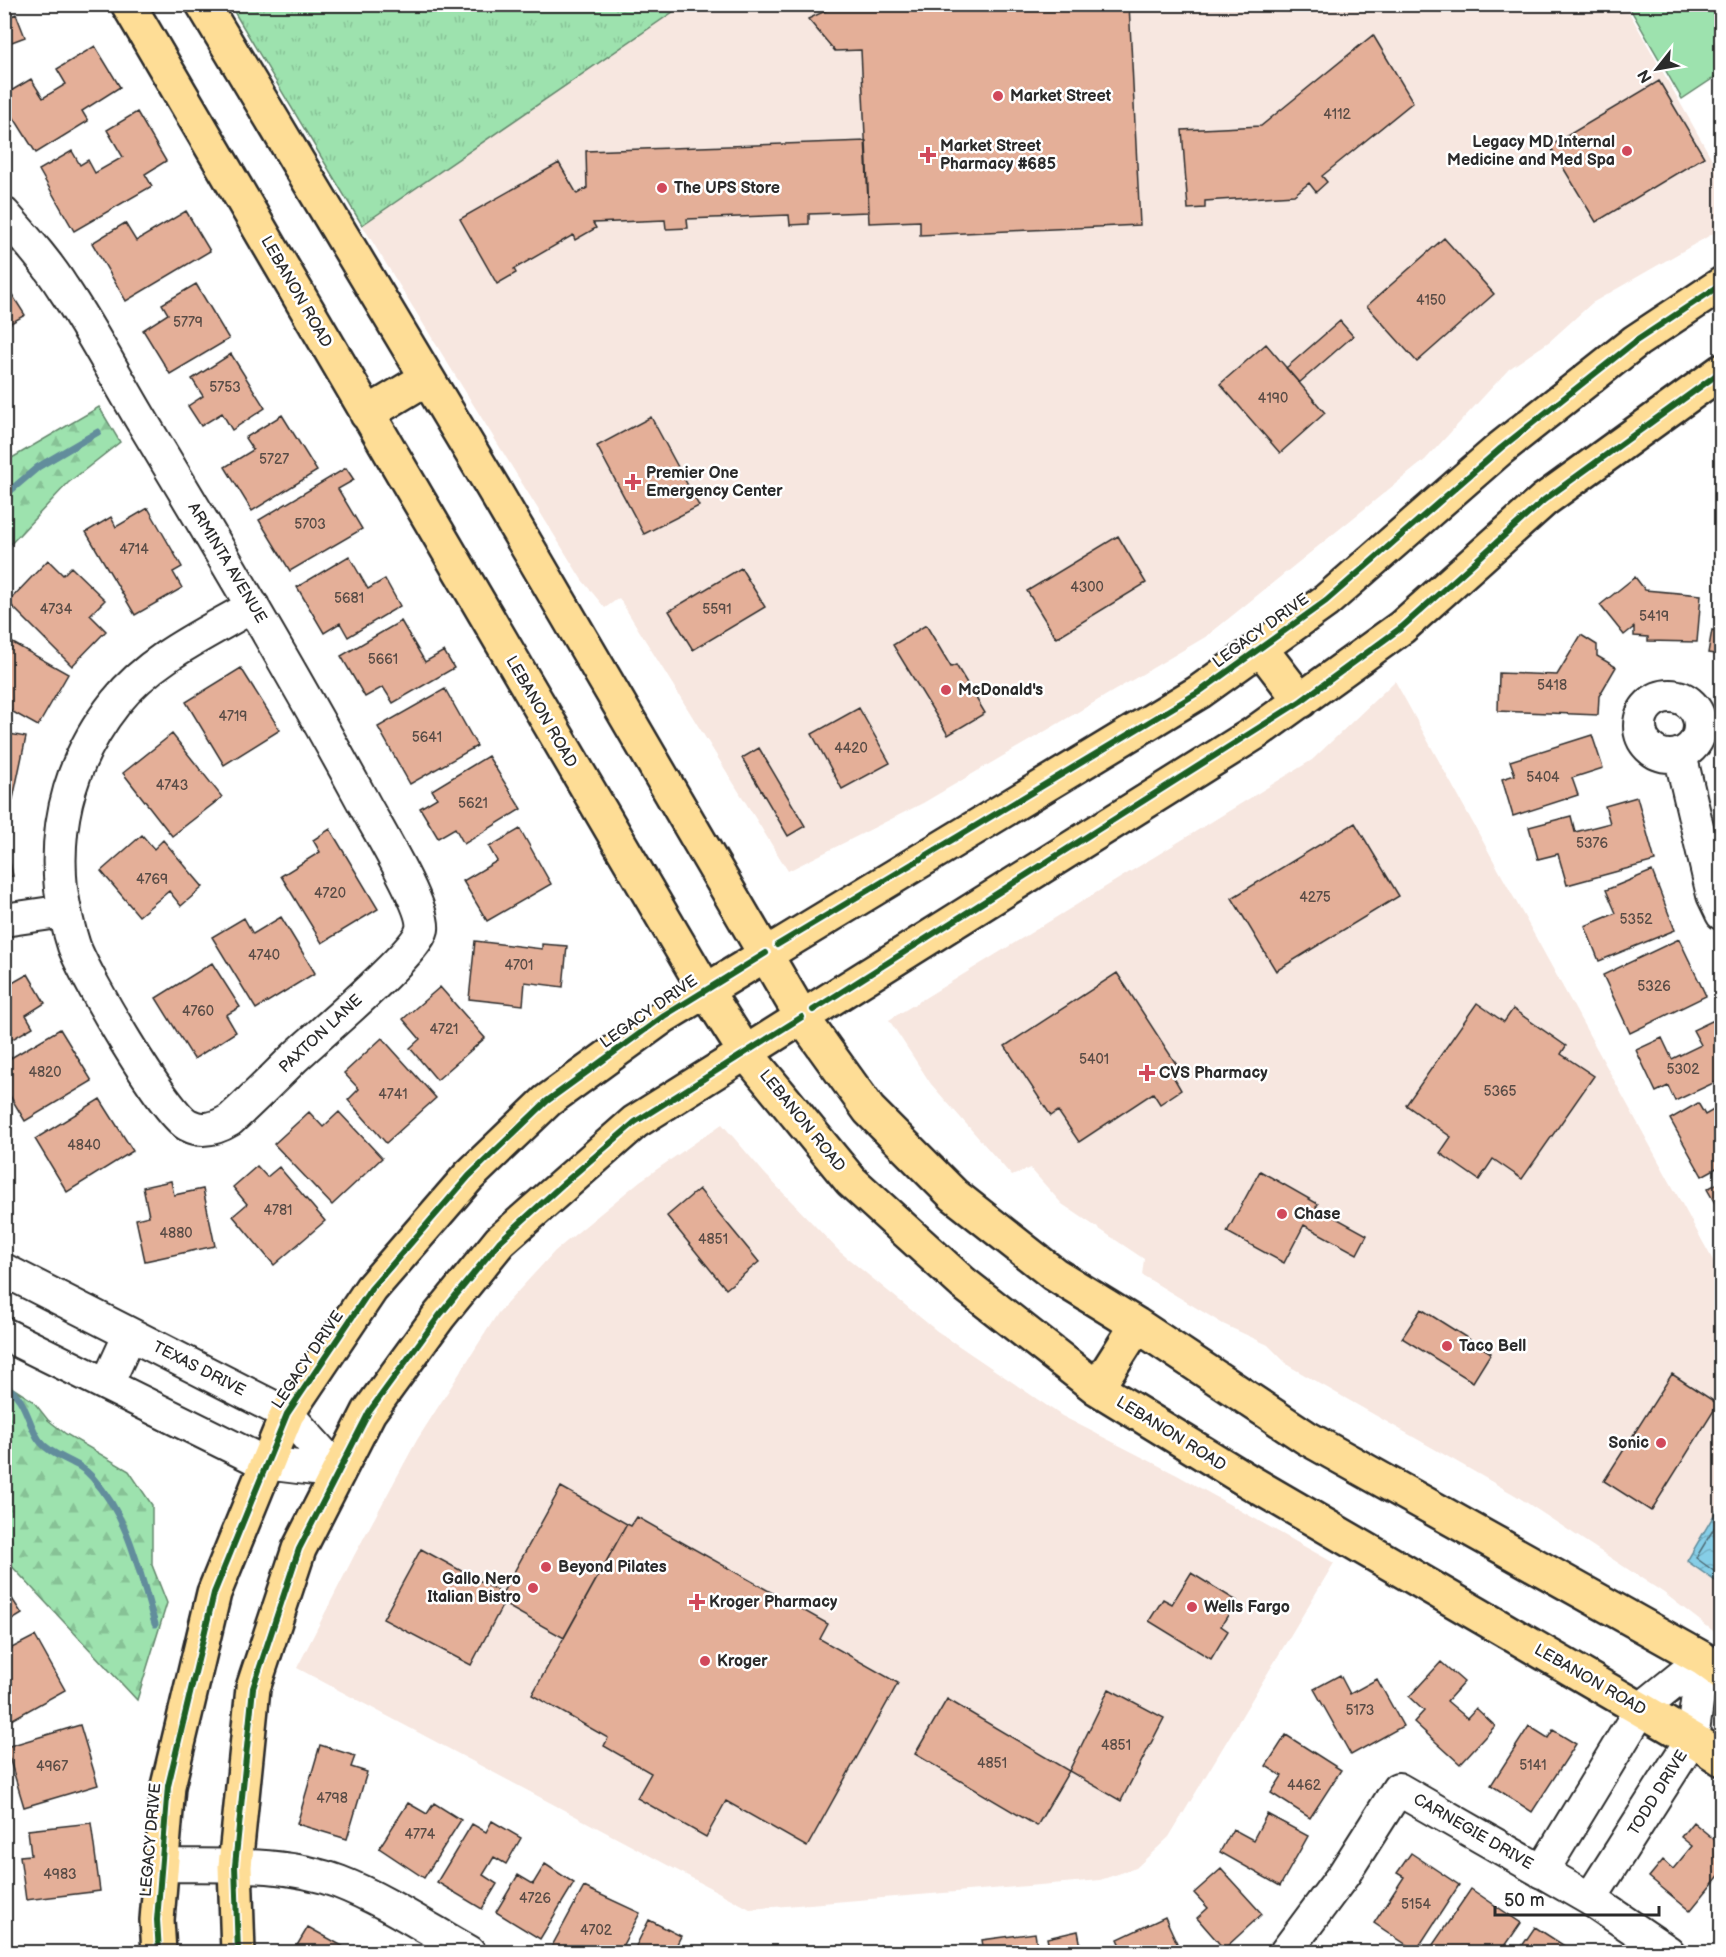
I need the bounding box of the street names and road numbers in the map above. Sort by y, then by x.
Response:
street label: LEBANON ROAD [256,233,336,351]
street label: ARMINTA AVENUE [184,499,270,627]
street label: LEGACY DRIVE [1209,590,1313,672]
street label: LEBANON ROAD [501,653,581,771]
street label: LEGACY DRIVE [597,971,701,1053]
street label: PAXTON LANE [276,991,366,1077]
street label: LEBANON ROAD [755,1066,849,1176]
street label: LEGACY DRIVE [268,1307,348,1413]
street label: TEXAS DRIVE [149,1338,249,1400]
street label: LEBANON ROAD [1113,1393,1229,1475]
street label: LEBANON ROAD [1531,1640,1649,1720]
street label: TODD DRIVE [1624,1747,1692,1839]
street label: LEGACY DRIVE [137,1782,165,1898]
street label: CARNEGIE DRIVE [1410,1790,1536,1874]

